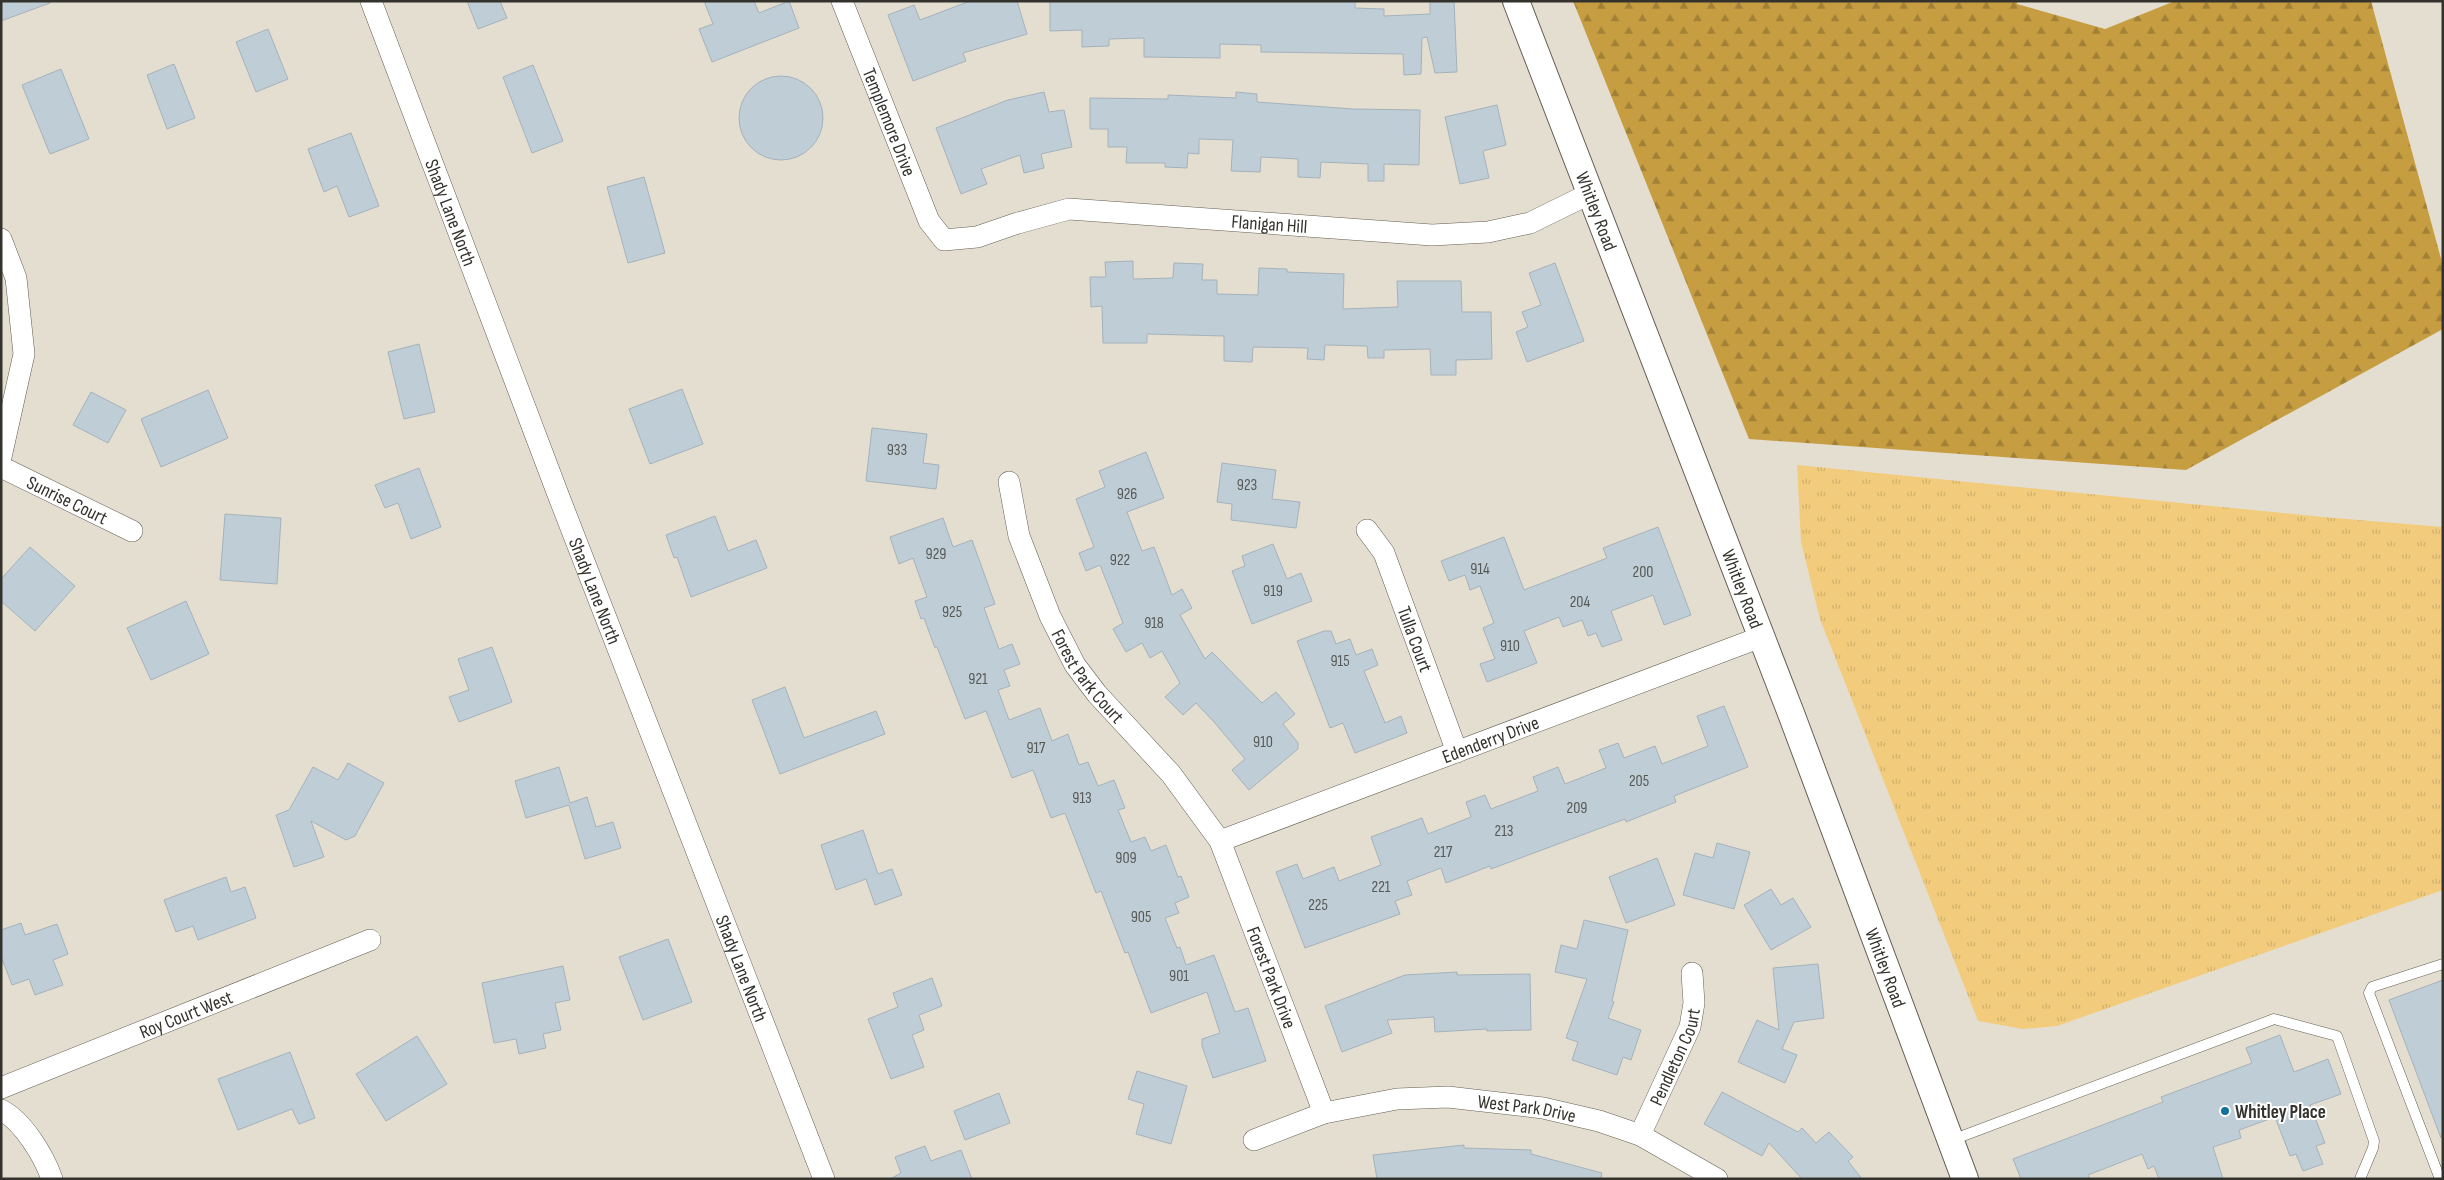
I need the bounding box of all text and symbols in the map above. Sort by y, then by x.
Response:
street label: Templemore Drive [857,65,920,180]
street label: Shady Lane North [419,156,480,269]
street label: Whitley Road [1570,169,1621,254]
street label: Flanigan Hill [1231,211,1308,239]
house number: 933 [887,441,907,460]
street label: Sunrise Court [23,471,111,530]
house number: 923 [1237,476,1257,495]
house number: 926 [1117,485,1137,504]
street label: Shady Lane North [563,535,625,648]
house number: 929 [926,545,946,564]
street label: Whitley Road [1716,546,1767,632]
house number: 922 [1110,551,1130,570]
house number: 914 [1470,560,1490,579]
house number: 200 [1633,563,1653,582]
house number: 919 [1263,582,1283,601]
house number: 204 [1570,593,1591,612]
house number: 925 [942,603,962,622]
street label: Tulla Court [1392,603,1437,675]
house number: 918 [1144,614,1164,633]
street label: Forest Park Court [1046,626,1128,729]
house number: 910 [1500,637,1520,656]
house number: 915 [1330,652,1350,671]
house number: 921 [968,670,988,689]
street label: Edenderry Drive [1439,712,1543,769]
house number: 910 [1253,733,1273,752]
house number: 917 [1026,739,1046,758]
house number: 205 [1629,772,1649,791]
house number: 913 [1072,789,1092,808]
house number: 209 [1567,799,1587,818]
house number: 213 [1495,822,1513,841]
house number: 217 [1434,843,1453,862]
house number: 909 [1115,849,1137,868]
house number: 221 [1372,878,1391,897]
house number: 225 [1308,896,1328,915]
house number: 905 [1131,908,1151,927]
street label: Shady Lane North [710,912,772,1025]
street label: Forest Park Drive [1241,924,1301,1032]
street label: Whitley Road [1859,925,1910,1011]
house number: 901 [1169,967,1189,986]
street label: Roy Court West [136,986,236,1044]
street label: Pendleton Court [1645,1006,1706,1110]
street label: West Park Drive [1476,1091,1578,1128]
place label: Whitley Place [2235,1101,2326,1124]
marker: Whitley Place [2219,1105,2231,1117]

